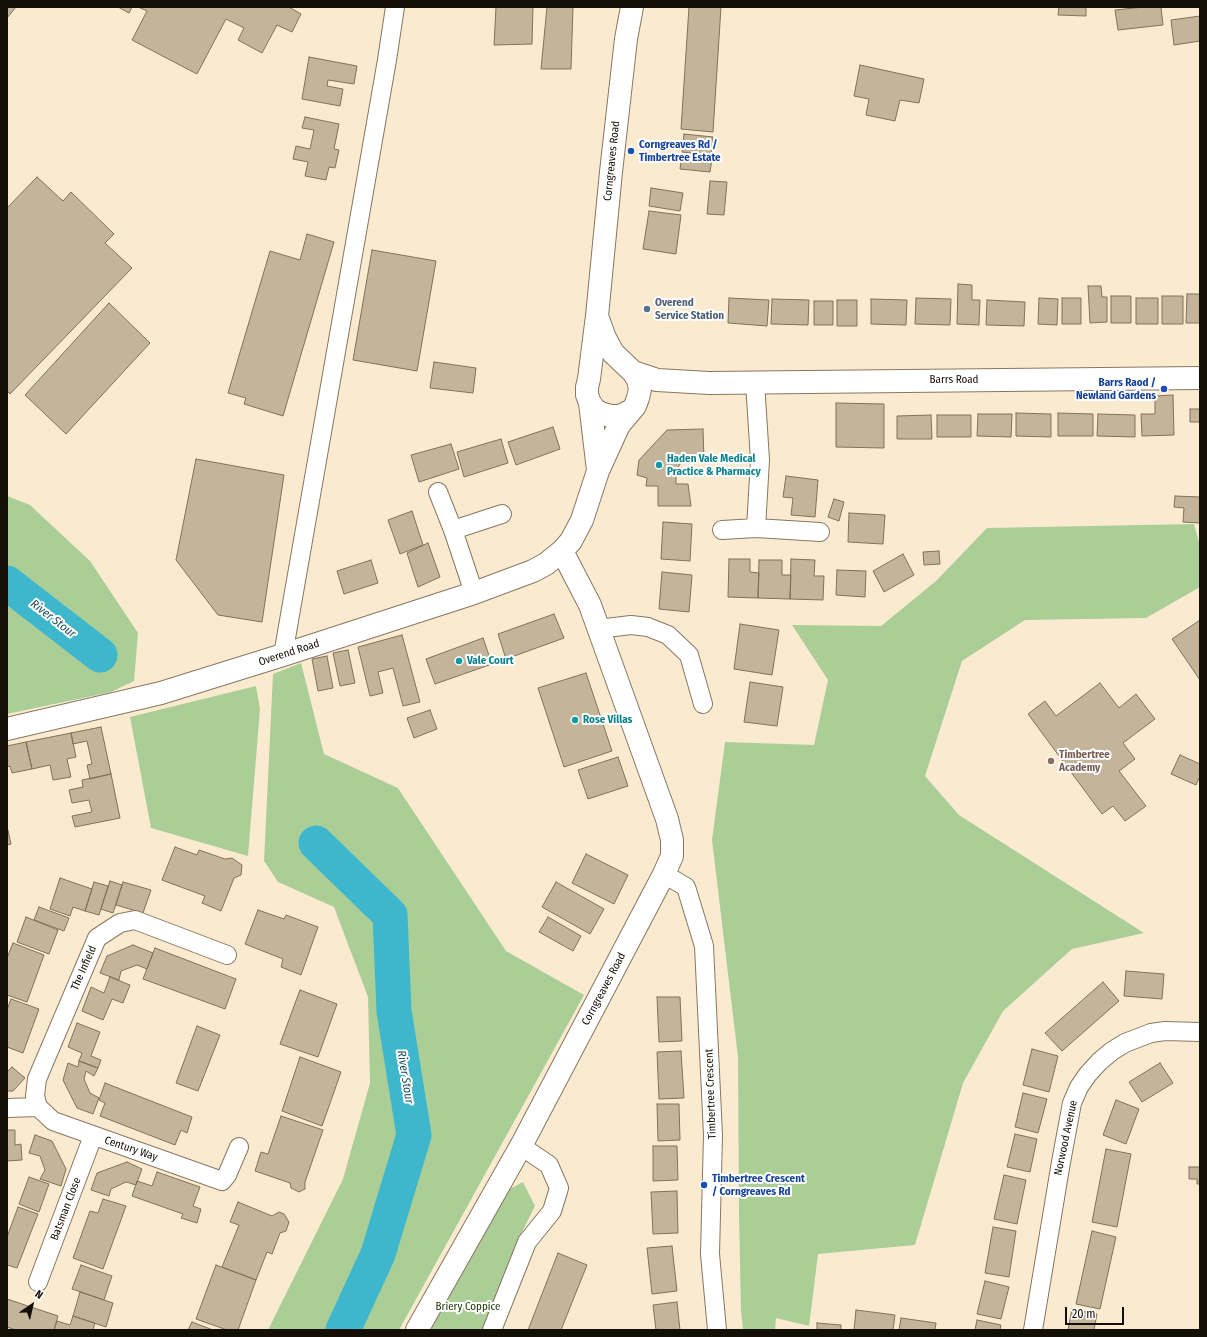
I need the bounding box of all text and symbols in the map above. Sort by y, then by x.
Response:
street label: Corngreaves Road [601,120,623,202]
place label: Corngreaves Rd / Timbertree Estate [639,138,721,164]
marker: Corngreaves Rd / Timbertree Estate [626,146,636,156]
place label: Overend Service Station [655,296,724,322]
marker: Overend Service Station [642,304,652,314]
street label: Barrs Road [929,373,979,387]
place label: Barrs Raod / Newland Gardens [1076,376,1156,402]
marker: Barrs Raod / Newland Gardens [1159,384,1169,394]
place label: Haden Vale Medical Practice & Pharmacy [667,452,761,478]
marker: Haden Vale Medical Practice & Pharmacy [654,460,664,470]
water label: River Stour [27,597,79,641]
street label: Overend Road [257,637,321,669]
place label: Vale Court [467,654,514,668]
marker: Vale Court [454,656,464,666]
place label: Rose Villas [583,713,632,727]
marker: Rose Villas [570,715,580,725]
place label: Timbertree Academy [1059,748,1110,774]
marker: Timbertree Academy [1046,756,1056,766]
street label: The Infield [68,944,100,992]
street label: Corngreaves Road [579,950,629,1028]
water label: River Stour [394,1049,416,1105]
street label: Timbertree Crescent [703,1049,719,1139]
street label: Norwood Avenue [1052,1099,1080,1177]
street label: Century Way [103,1134,159,1164]
place label: Timbertree Crescent / Corngreaves Rd [712,1172,805,1198]
street label: Batsman Close [48,1176,84,1242]
marker: Timbertree Crescent / Corngreaves Rd [699,1180,709,1190]
north arrow [12,1285,52,1325]
text: N [33,1287,45,1302]
scale bar [1067,1299,1126,1325]
park label: Briery Coppice [436,1300,500,1314]
text: 20 m [1072,1307,1096,1321]

